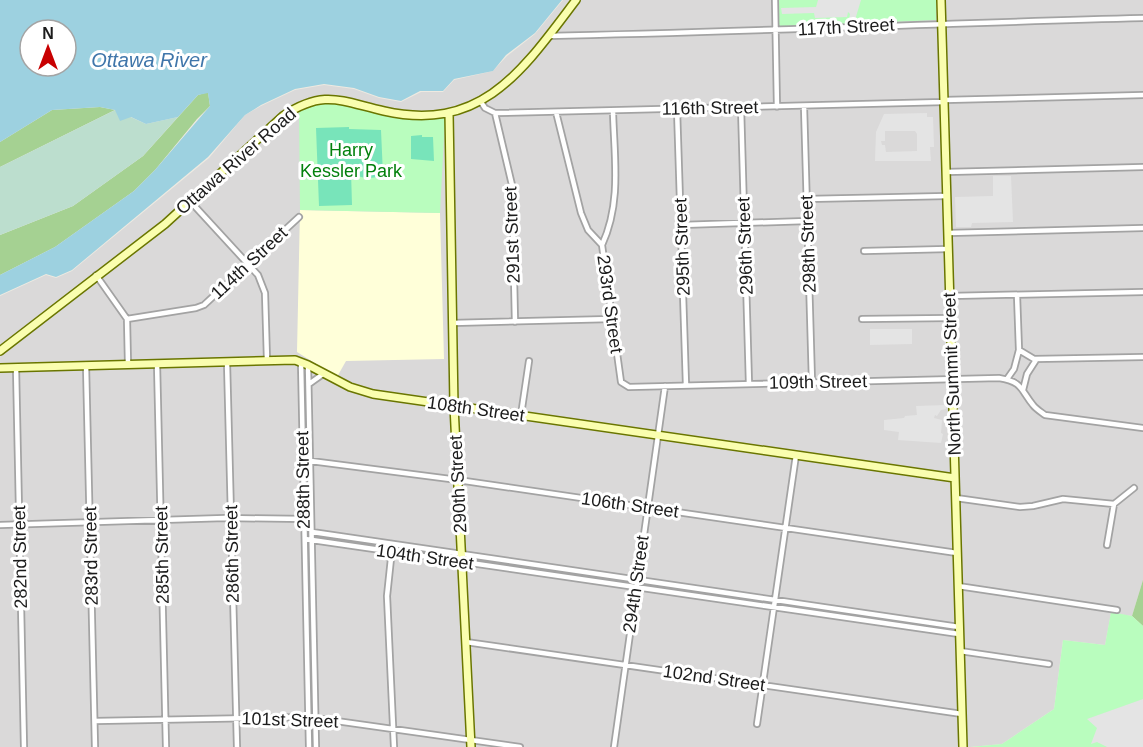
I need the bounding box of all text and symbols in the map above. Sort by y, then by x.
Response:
street label: 117th Street [797,14,895,40]
north arrow [18,18,78,78]
text: N [42,25,54,42]
water label: Ottawa River [91,49,208,71]
street label: 116th Street [661,97,759,119]
street label: Ottawa River Road [172,104,300,218]
park label: Harry Kessler Park [300,140,403,181]
street label: 291st Street [500,186,524,284]
street label: 298th Street [796,195,820,293]
street label: 296th Street [733,197,757,295]
street label: 295th Street [670,198,694,296]
street label: 114th Street [207,223,291,303]
street label: 293rd Street [593,254,627,354]
street label: North Summit Street [939,292,965,456]
street label: 109th Street [769,371,867,393]
street label: 108th Street [426,392,526,426]
street label: 288th Street [292,431,314,529]
street label: 290th Street [445,435,471,533]
street label: 106th Street [580,488,680,522]
street label: 282nd Street [9,505,31,609]
street label: 286th Street [221,505,243,603]
street label: 283rd Street [80,506,102,606]
street label: 285th Street [151,506,173,604]
street label: 294th Street [619,534,653,634]
street label: 104th Street [375,540,475,574]
street label: 102nd Street [662,661,766,695]
street label: 101st Street [241,708,339,732]

